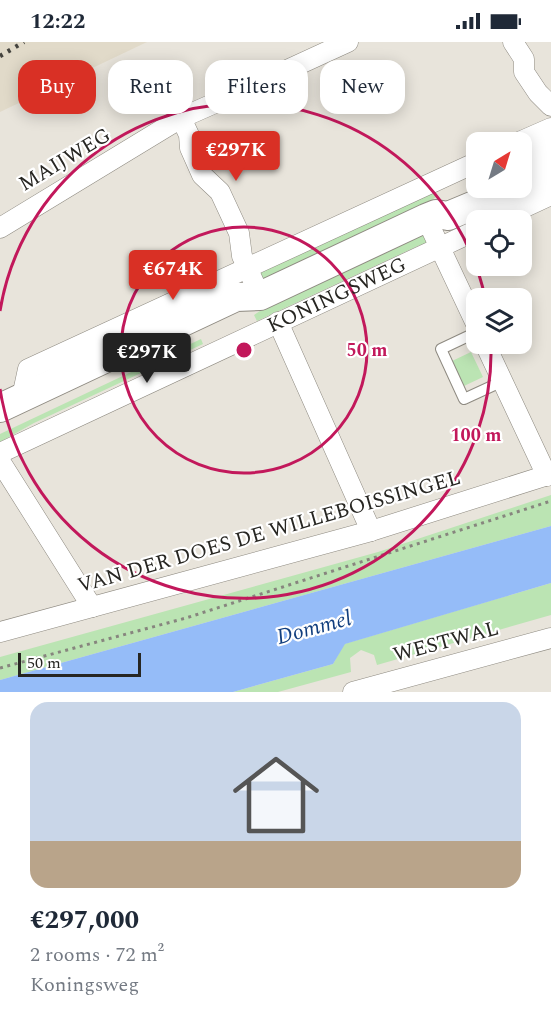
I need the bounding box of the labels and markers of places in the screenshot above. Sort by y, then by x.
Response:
pin: €297K [194,131,278,182]
pin: €674K [131,250,215,301]
pin: €297K [105,333,189,384]
centre of rings [234,340,254,360]

